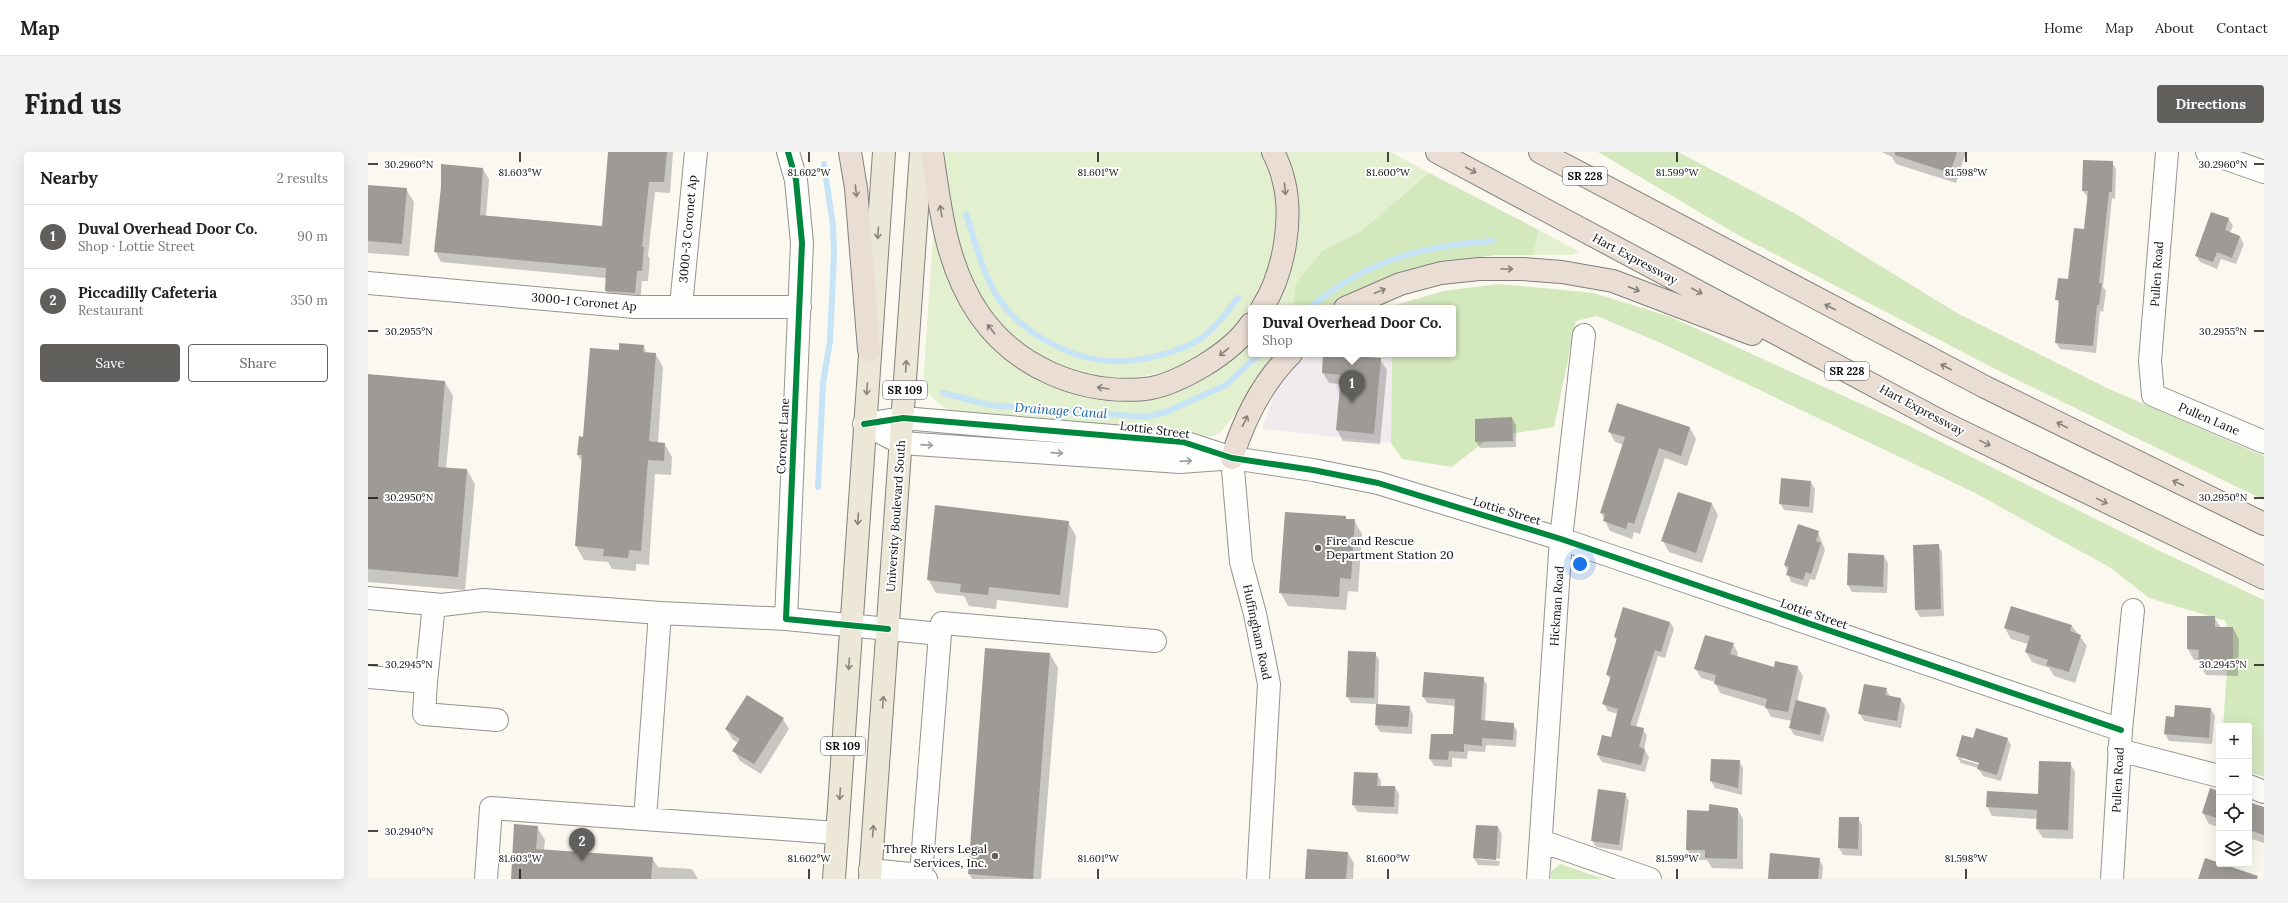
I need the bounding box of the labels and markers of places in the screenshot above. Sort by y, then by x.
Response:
pin: 1 [1339,370,1365,403]
place label: Fire and Rescue Department Station 20 [1326,533,1454,562]
marker: Fire and Rescue Department Station 20 [1313,543,1323,553]
pin: 2 [569,828,595,861]
place label: Three Rivers Legal Services, Inc. [884,841,987,870]
marker: Three Rivers Legal Services, Inc. [990,851,1000,861]

